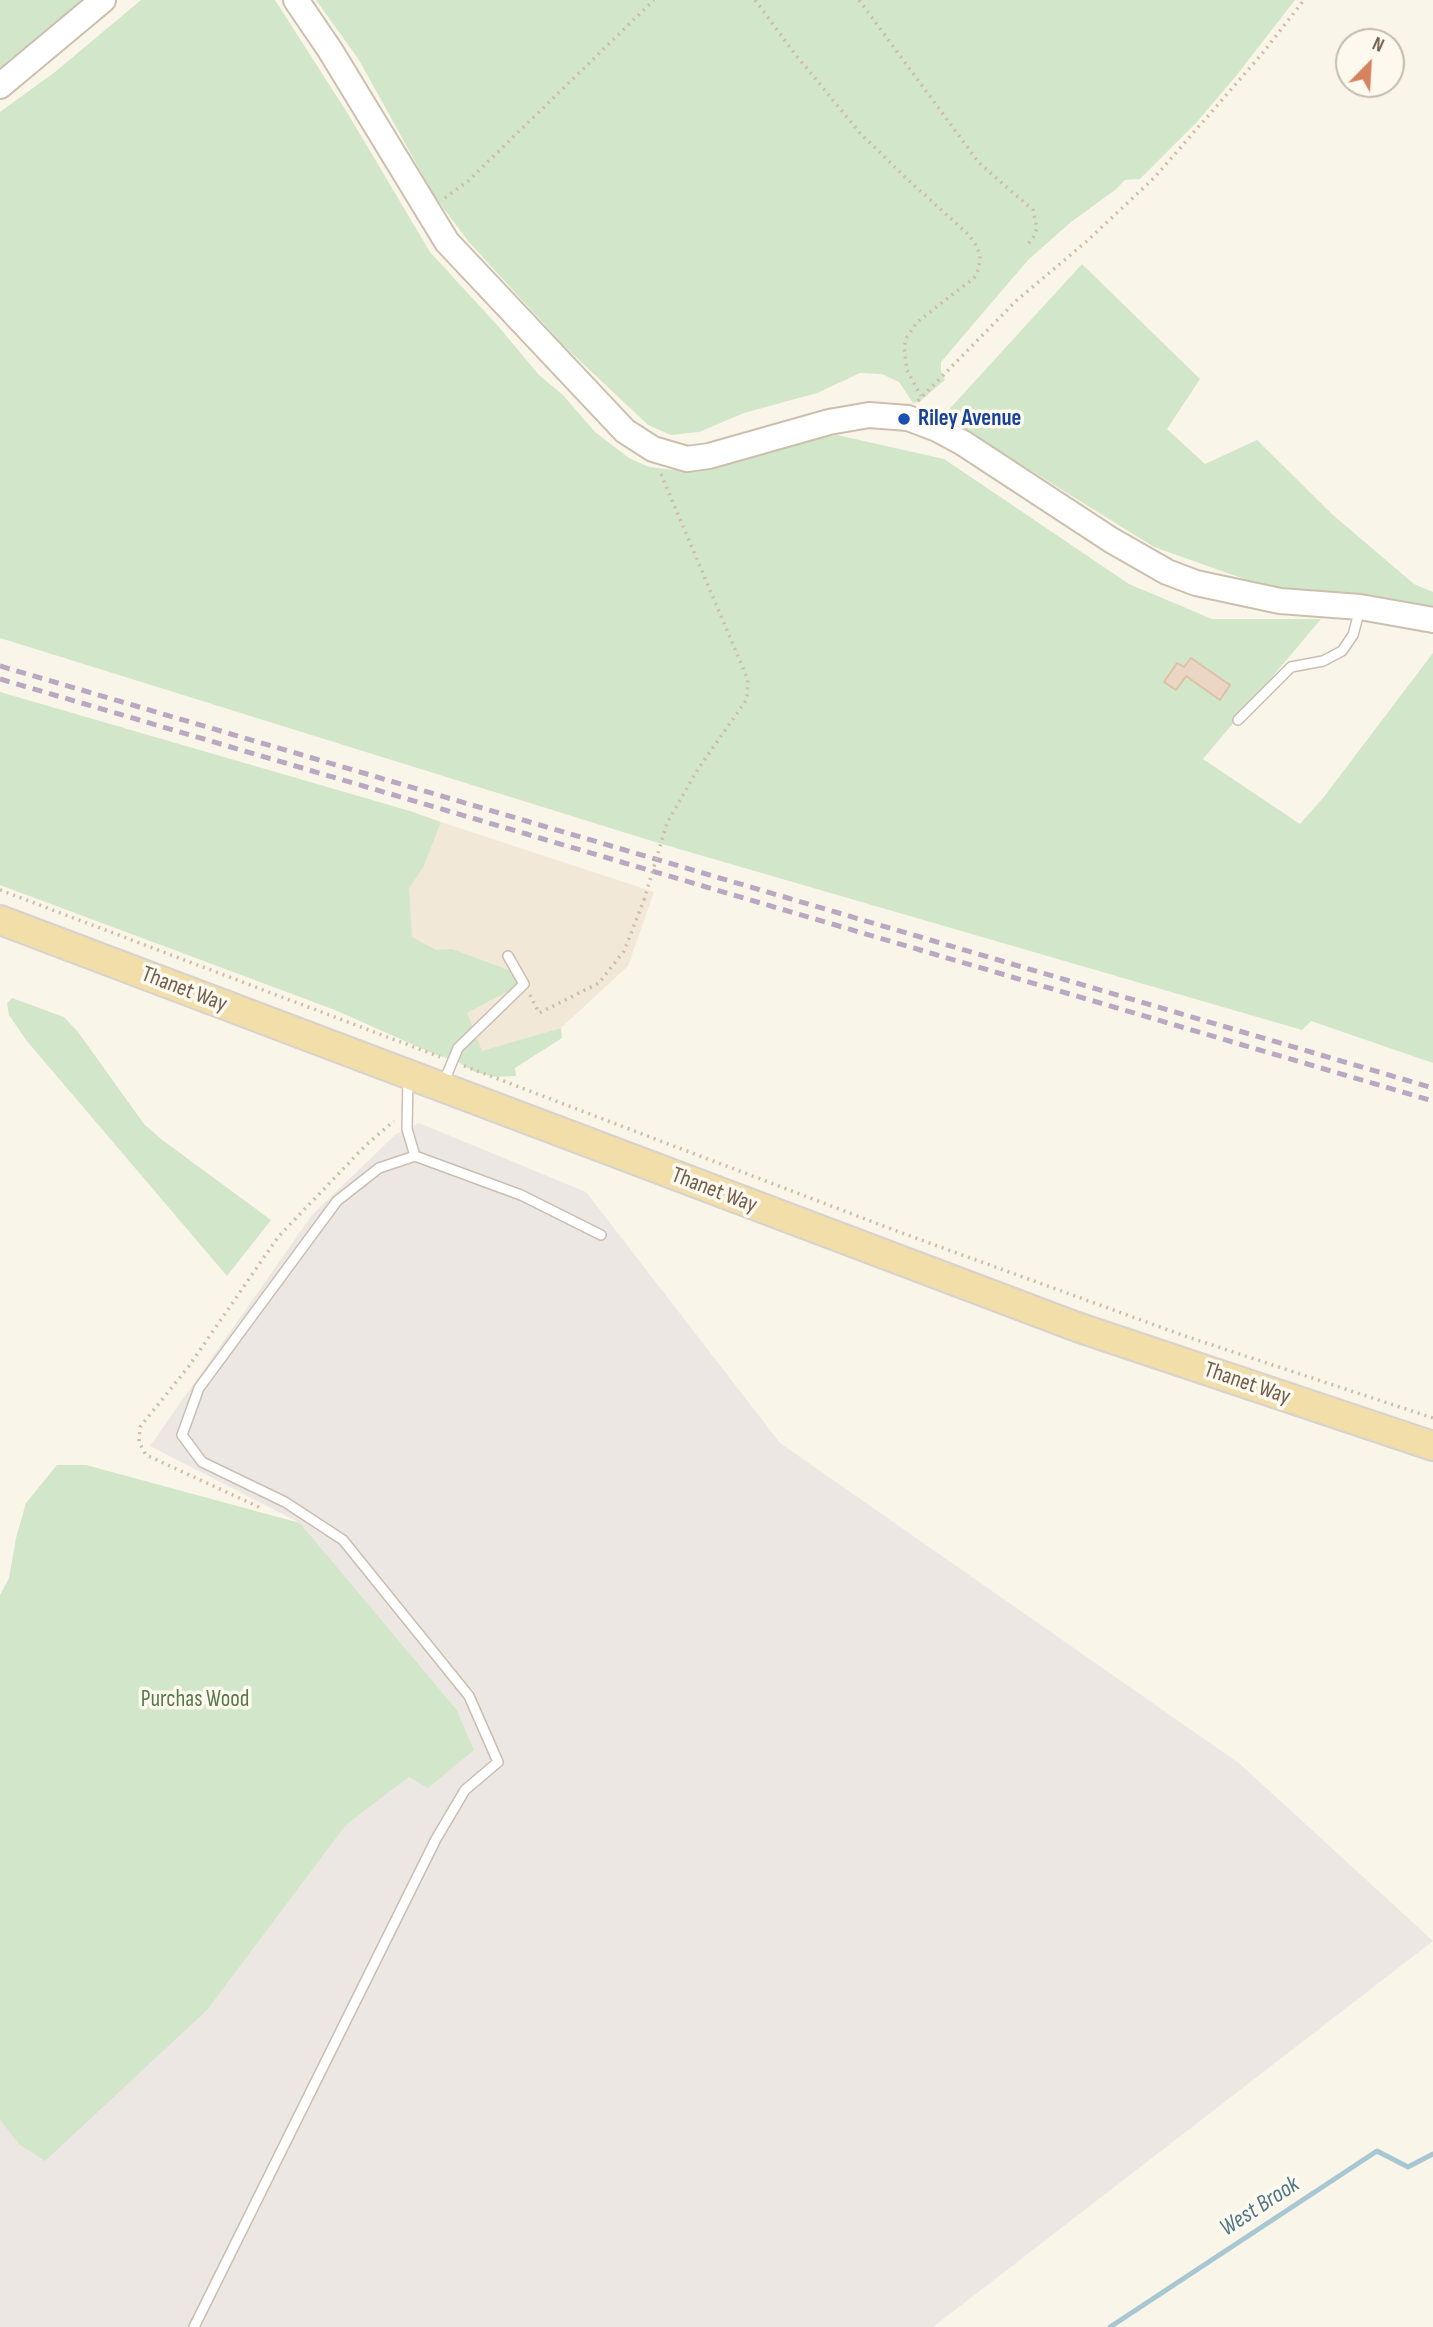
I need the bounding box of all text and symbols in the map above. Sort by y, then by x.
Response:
north arrow [1335,28,1405,98]
text: N [1369,33,1387,58]
place label: Riley Avenue [918,405,1021,433]
marker: Riley Avenue [896,411,912,427]
street label: Thanet Way [137,961,231,1019]
street label: Thanet Way [667,1162,761,1220]
street label: Thanet Way [1200,1356,1294,1412]
park label: Purchas Wood [141,1686,249,1714]
water label: West Brook [1215,2171,1305,2243]

